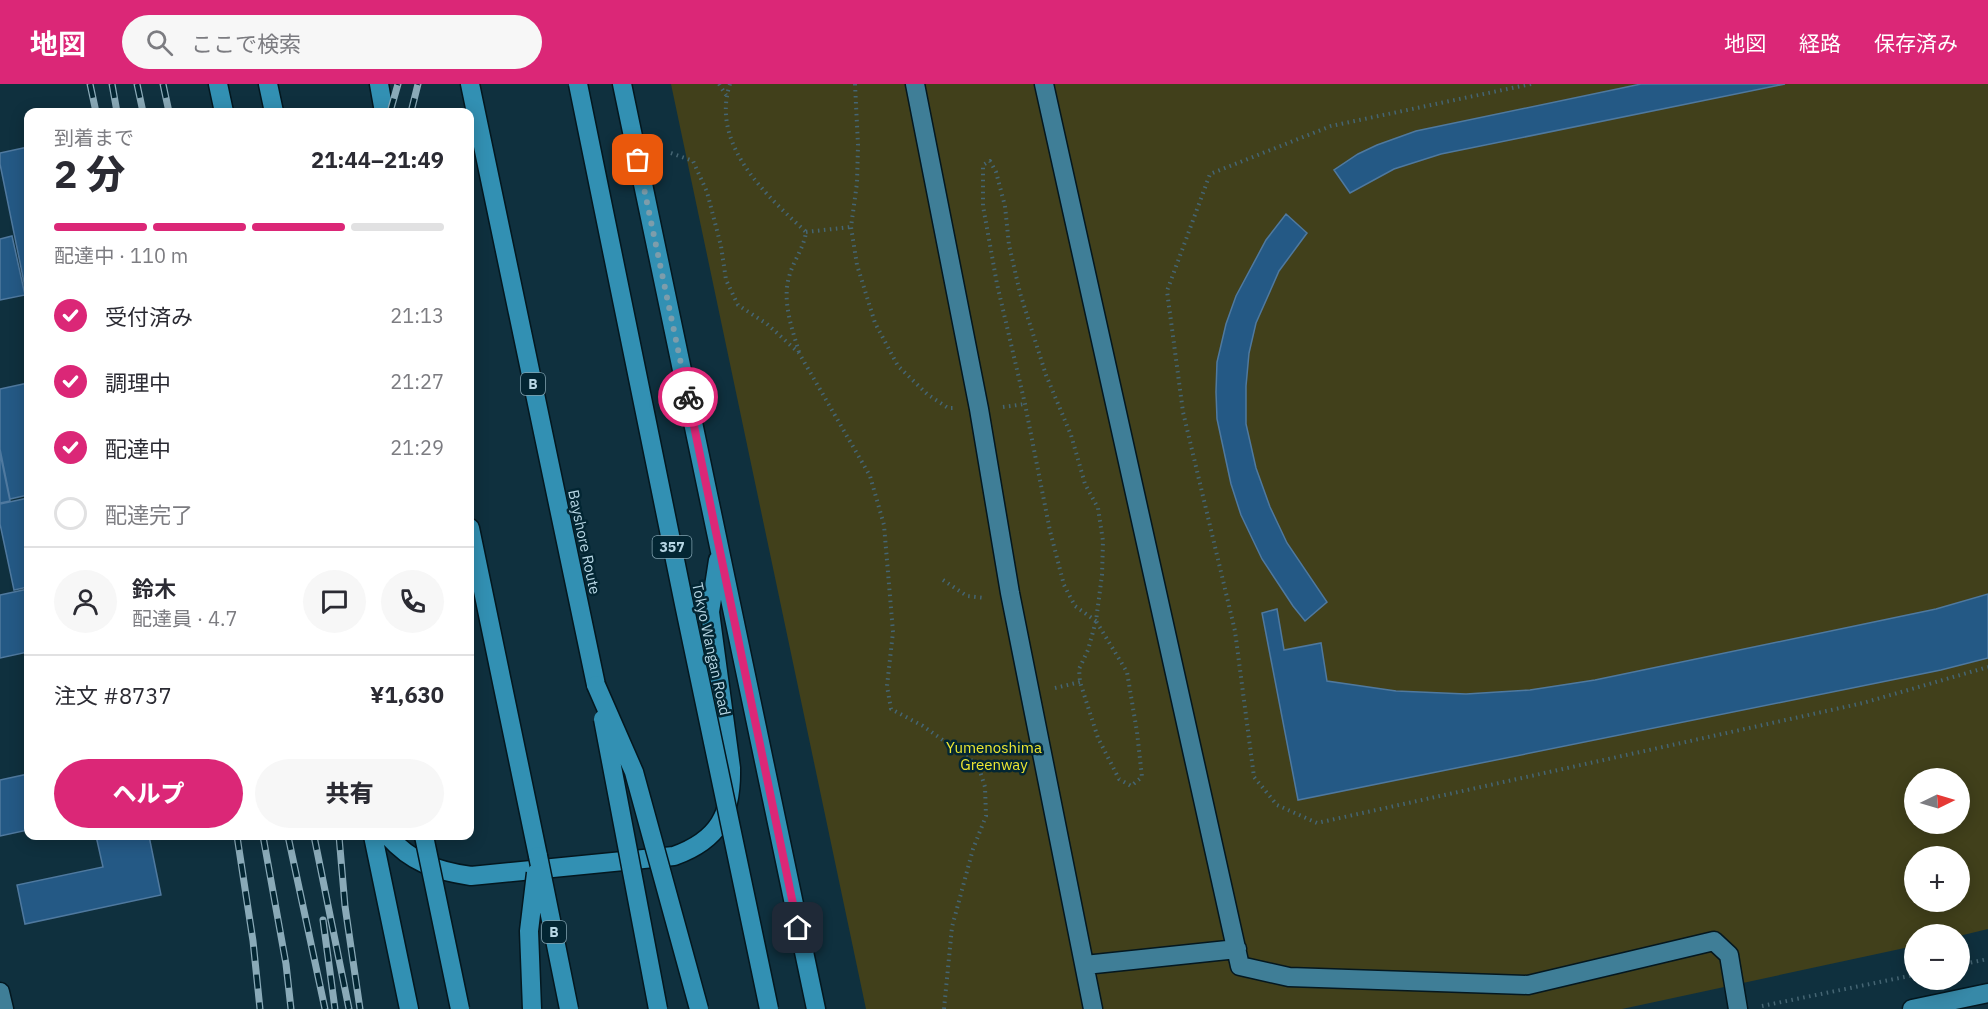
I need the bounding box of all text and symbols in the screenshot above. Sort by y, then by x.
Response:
search box [122,15,542,69]
text: 地図 [30,25,86,62]
icon: search [143,26,176,59]
text: ここで検索 [191,29,301,58]
text: 地図 [1724,29,1766,57]
text: 経路 [1799,29,1841,57]
text: 保存済み [1874,29,1958,57]
text: 到着まで [54,124,134,151]
pin [612,134,663,185]
icon: bag [621,143,654,176]
text: 21:44–21:49 [311,145,444,174]
text: 2 分 [54,148,126,199]
text: 配達中 · 110 m [54,242,188,269]
icon: check [54,299,87,332]
text: 受付済み [105,302,193,331]
text: 21:13 [390,302,444,329]
icon: check [54,365,87,398]
courier [658,367,718,427]
text: 調理中 [105,368,171,397]
text: 21:27 [390,368,444,395]
road number: B [521,373,545,395]
icon: bike [672,381,705,414]
icon: check [54,431,87,464]
text: 配達中 [105,434,171,463]
text: 21:29 [390,434,444,461]
street label: Bayshore Route [564,488,605,596]
text: 配達完了 [105,500,193,529]
road number: 357 [652,536,692,558]
button: person [54,570,117,633]
button: chat [303,570,366,633]
button: phone [381,570,444,633]
text: 鈴木 [132,574,176,603]
street label: Tokyo Wangan Road [688,581,735,717]
text: 配達員 · 4.7 [132,605,237,632]
text: ¥1,630 [370,680,444,709]
text: 注文 #8737 [54,681,172,710]
park label: Yumenoshima Greenway [946,738,1042,774]
button: ヘルプ [54,759,243,828]
button: 共有 [255,759,444,828]
north arrow [1904,768,1970,834]
map controls [1904,768,1970,990]
button: + [1904,846,1970,912]
pin [772,902,823,953]
icon: home [781,911,814,944]
road number: B [542,921,566,943]
button: − [1904,924,1970,990]

